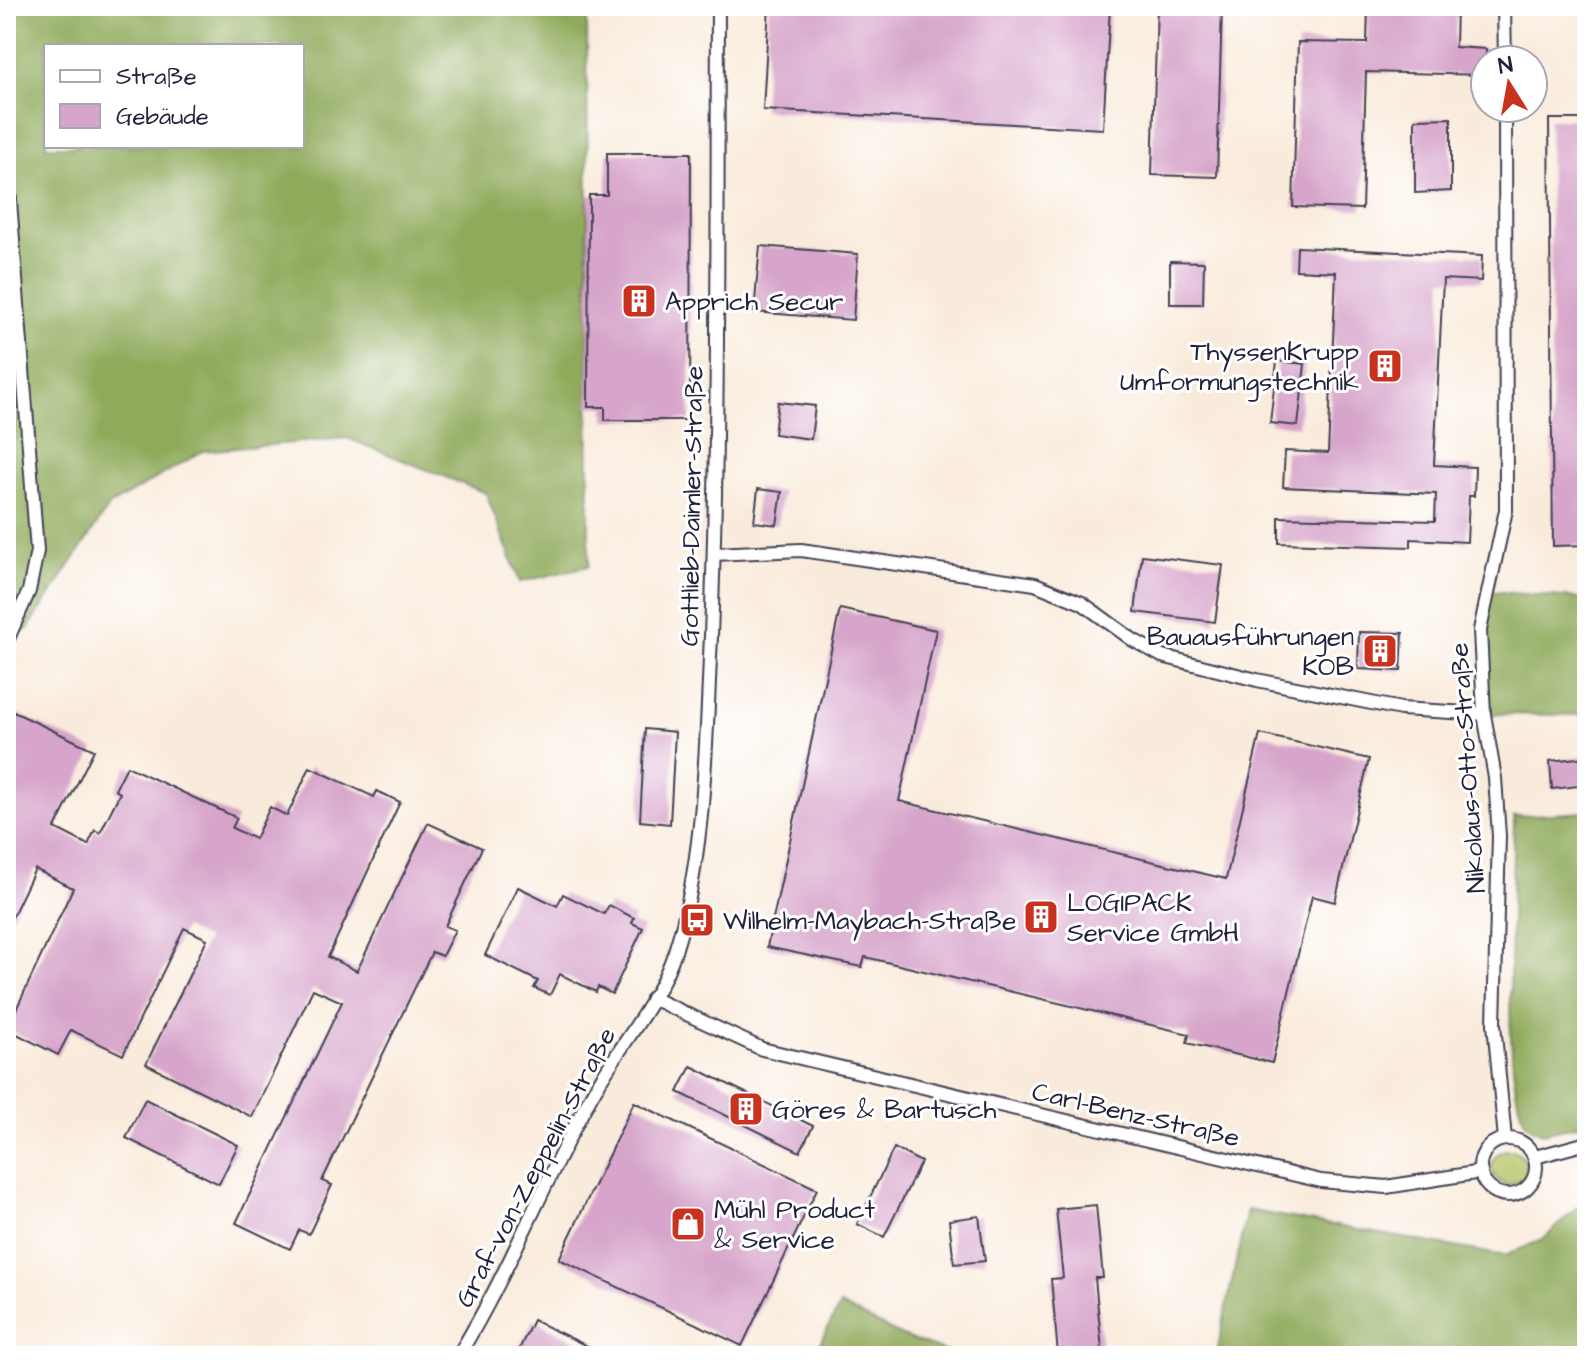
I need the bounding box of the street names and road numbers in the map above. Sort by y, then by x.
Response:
street label: Gottlieb-Daimler-Straße [672,365,712,647]
street label: Nikolaus-Otto-Straße [1441,641,1495,894]
street label: Graf-von-Zeppelin-Straße [447,1021,625,1314]
street label: Carl-Benz-Straße [1028,1074,1243,1156]

